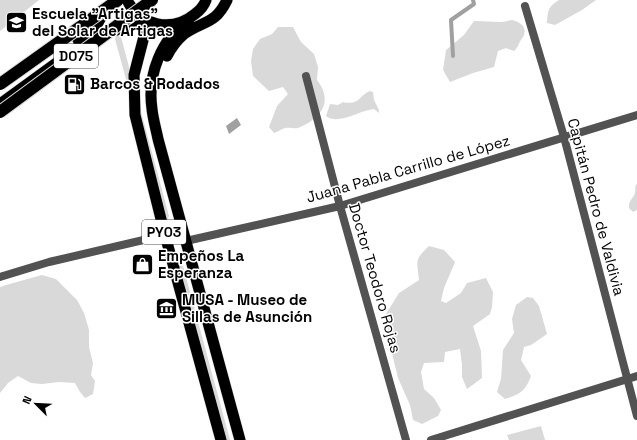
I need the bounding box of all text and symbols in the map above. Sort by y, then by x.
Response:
place label: Escuela "Artigas" del Solar de Artigas [32,4,173,40]
school or university icon: Escuela "Artigas" del Solar de Artigas [3,10,29,36]
road number: D075 [54,44,98,68]
fuel station icon: Barcos & Rodados [61,71,87,97]
place label: Barcos & Rodados [90,74,220,93]
street label: Capitán Pedro de Valdivia [564,116,629,298]
street label: Juana Pabla Carrillo de López [304,130,512,207]
street label: Doctor Teodoro Rojas [345,201,406,355]
road number: PY03 [142,220,186,244]
place label: Empeños La Esperanza [158,246,245,282]
shop icon: Empeños La Esperanza [129,252,155,278]
place label: MUSA - Museo de Sillas de Asunción [182,290,312,326]
museum icon: MUSA - Museo de Sillas de Asunción [154,296,180,322]
north arrow [16,384,56,424]
text: N [19,394,35,406]

